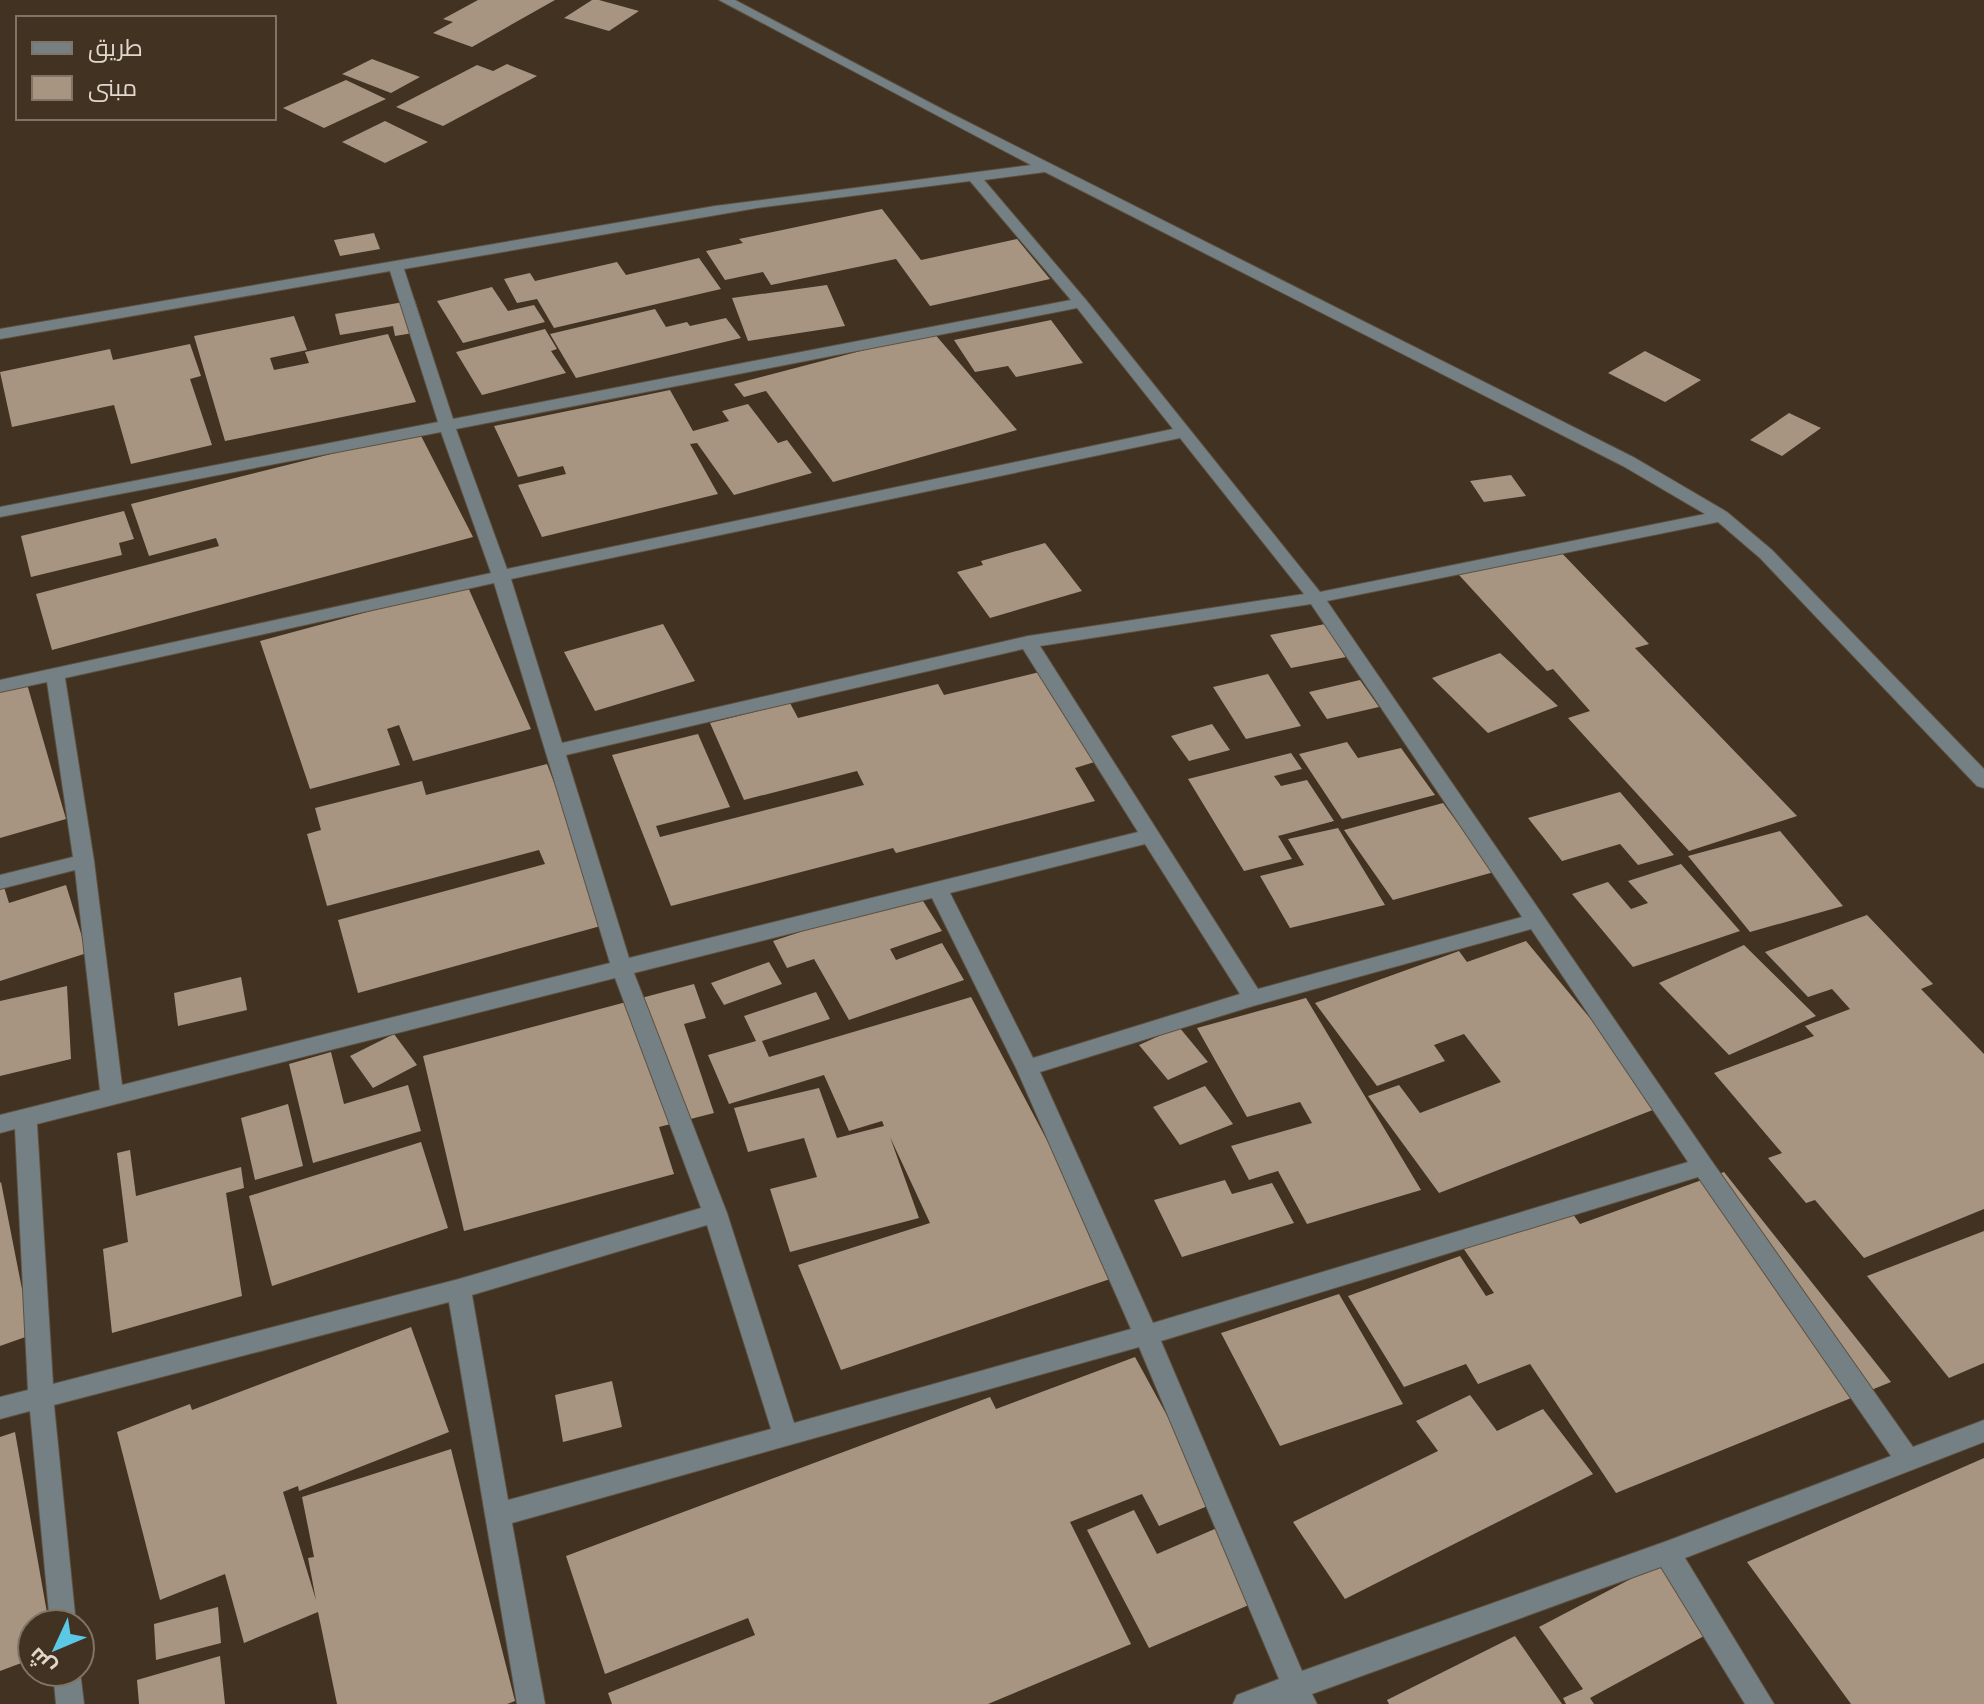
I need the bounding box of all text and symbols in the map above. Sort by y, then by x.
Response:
legend [16,16,276,120]
text: طريق [88,32,143,63]
text: مبنى [88,72,137,103]
north arrow [16,1608,96,1688]
text: ش [22,1642,61,1682]

